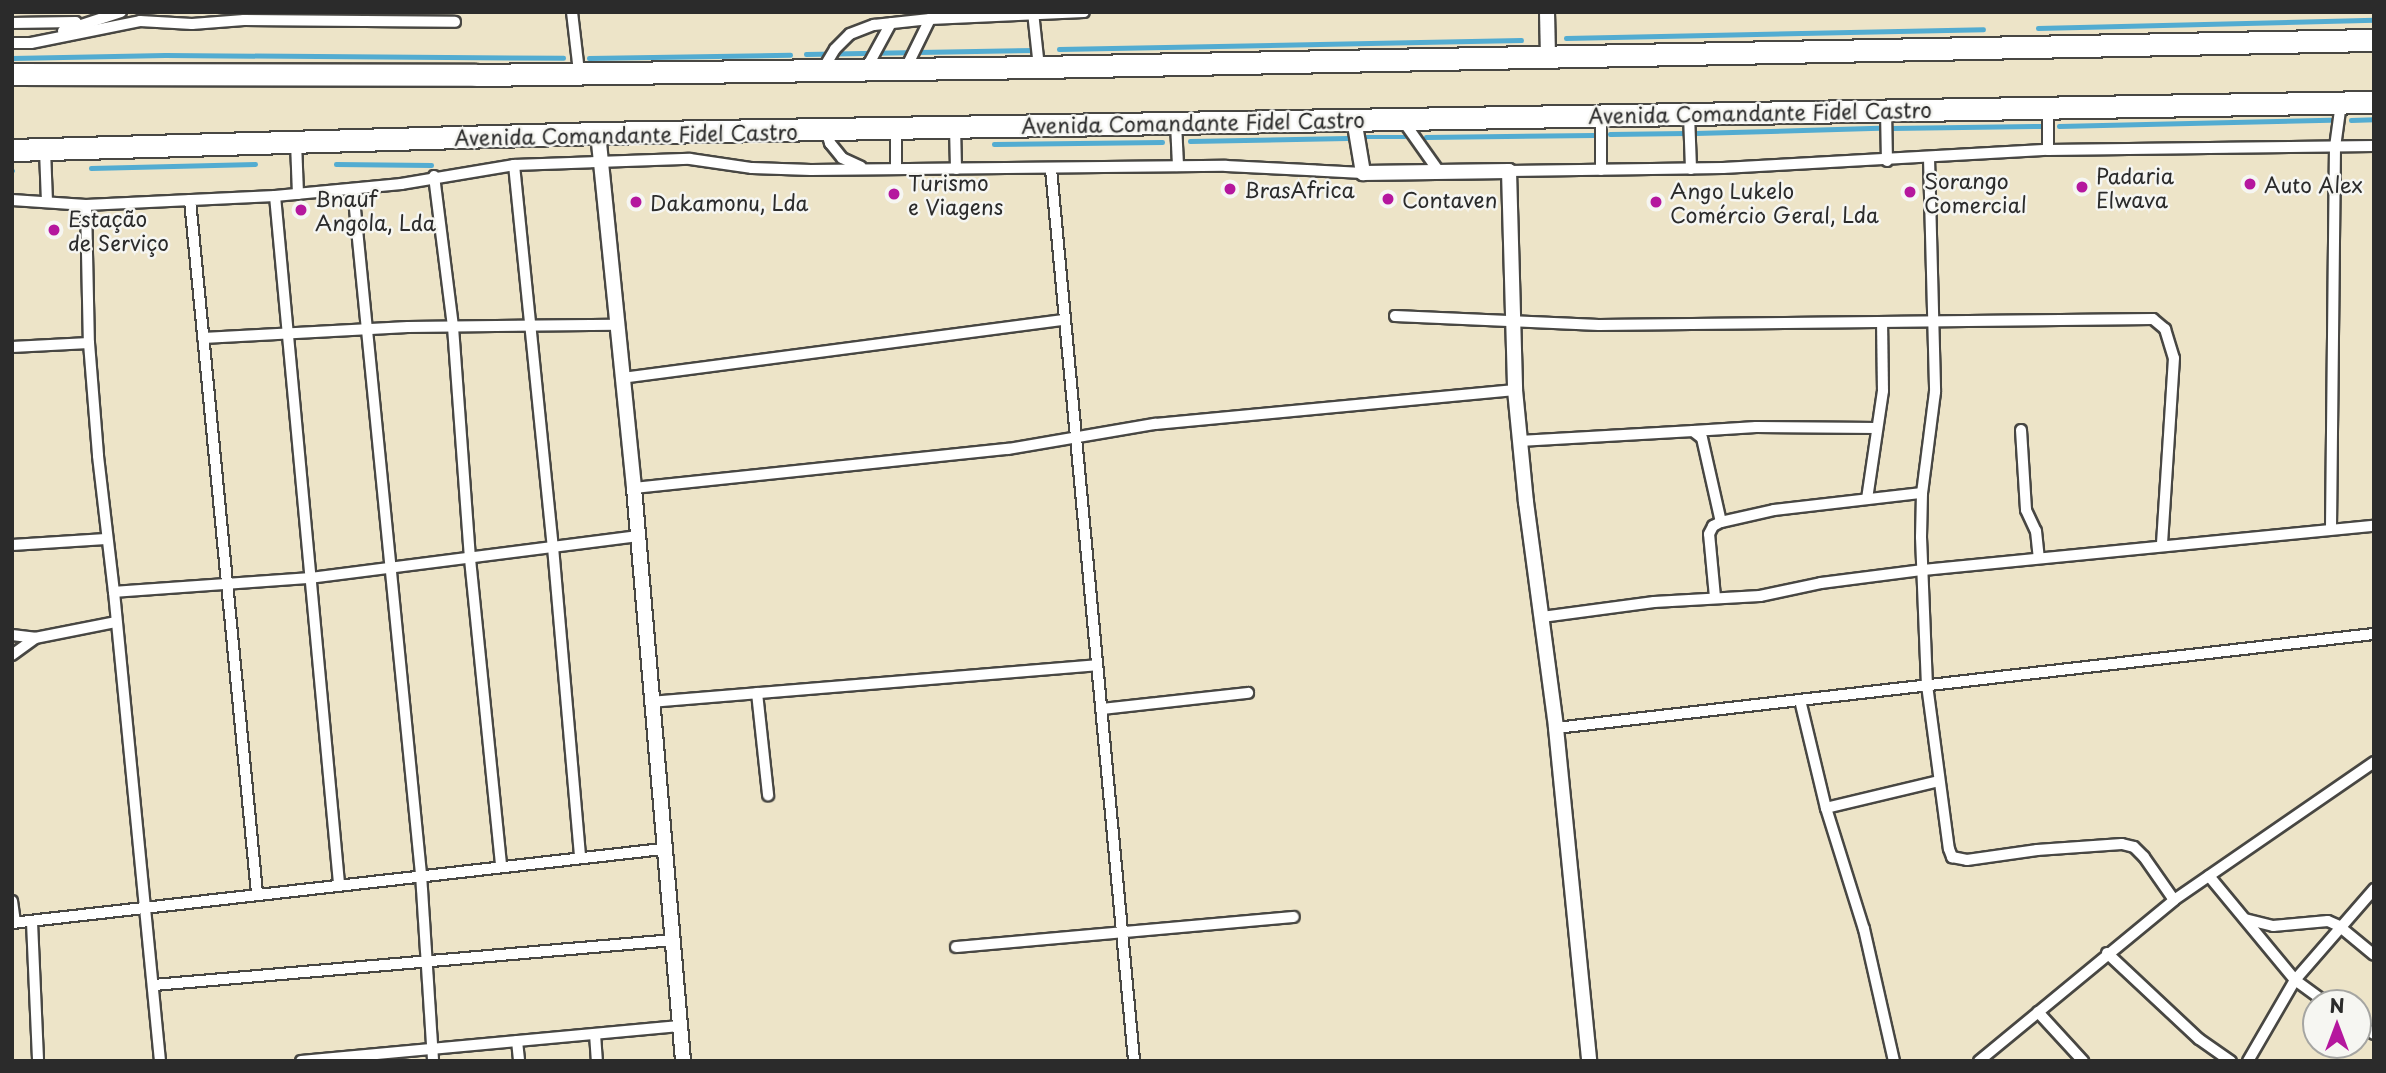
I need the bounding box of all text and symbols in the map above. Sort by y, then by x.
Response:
street label: Avenida Comandante Fidel Castro [1587,96,1933,128]
street label: Avenida Comandante Fidel Castro [1020,106,1366,138]
street label: Avenida Comandante Fidel Castro [453,118,799,150]
place label: Padaria Elwava [2096,162,2174,212]
place label: Sorango Comercial [1924,167,2027,217]
place label: Turismo e Viagens [908,169,1004,219]
place label: Auto Alex [2264,171,2364,197]
place label: BrasAfrica [1244,176,1355,202]
marker: Auto Alex [2242,176,2258,192]
place label: Ango Lukelo Comércio Geral, Lda [1670,177,1878,227]
marker: Padaria Elwava [2074,179,2090,195]
marker: BrasAfrica [1222,181,1238,197]
marker: Sorango Comercial [1902,184,1918,200]
place label: Bnauf Angola, Lda [315,185,436,235]
marker: Turismo e Viagens [886,186,902,202]
place label: Contaven [1402,186,1497,212]
place label: Dakamonu, Lda [650,189,809,215]
marker: Contaven [1380,191,1396,207]
marker: Dakamonu, Lda [628,194,644,210]
marker: Ango Lukelo Comércio Geral, Lda [1648,194,1664,210]
marker: Bnauf Angola, Lda [293,202,309,218]
place label: Estação de Serviço [68,205,170,255]
marker: Estação de Serviço [46,222,62,238]
north arrow [2302,989,2372,1059]
text: N [2329,991,2345,1019]

